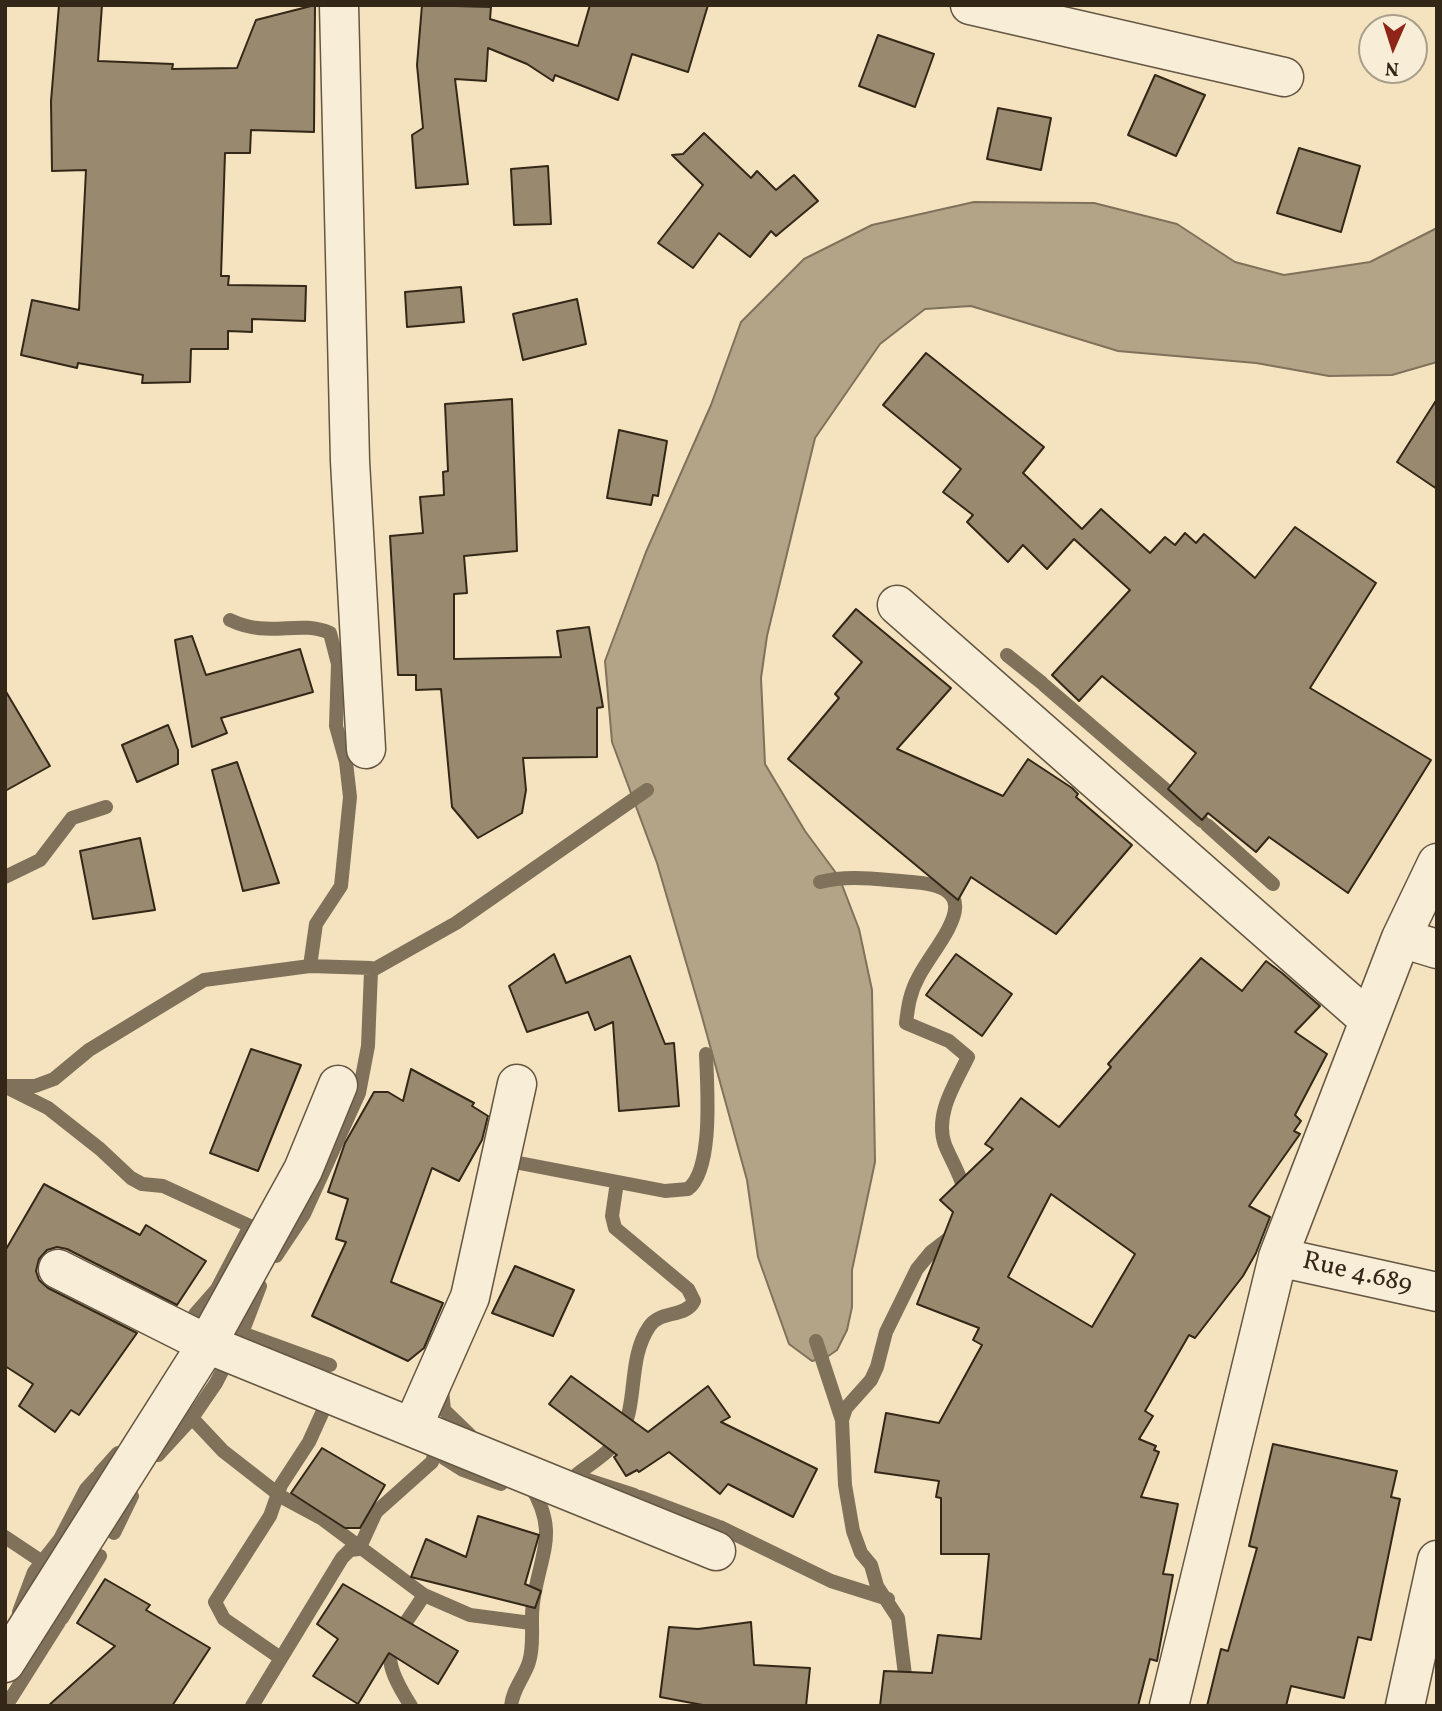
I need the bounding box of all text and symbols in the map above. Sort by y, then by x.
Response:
north arrow [1358,14,1428,84]
text: N [1384,55,1400,81]
street label: Rue 4.689 [1299,1247,1415,1303]

